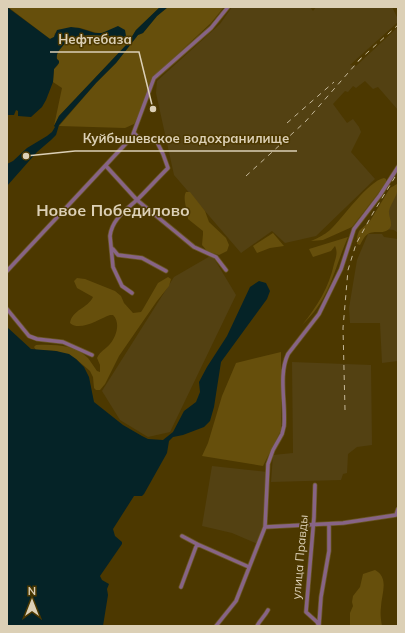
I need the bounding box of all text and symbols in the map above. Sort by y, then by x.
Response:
callout: Нефтебаза [50,27,139,52]
text: Нефтебаза [58,31,132,47]
callout: Куйбышевское водохранилище [75,126,297,151]
text: Куйбышевское водохранилище [83,130,289,147]
district label: Новое Победилово [36,200,190,220]
street label: улица Правды [288,514,311,600]
north arrow [12,581,52,621]
text: N [28,584,36,598]

